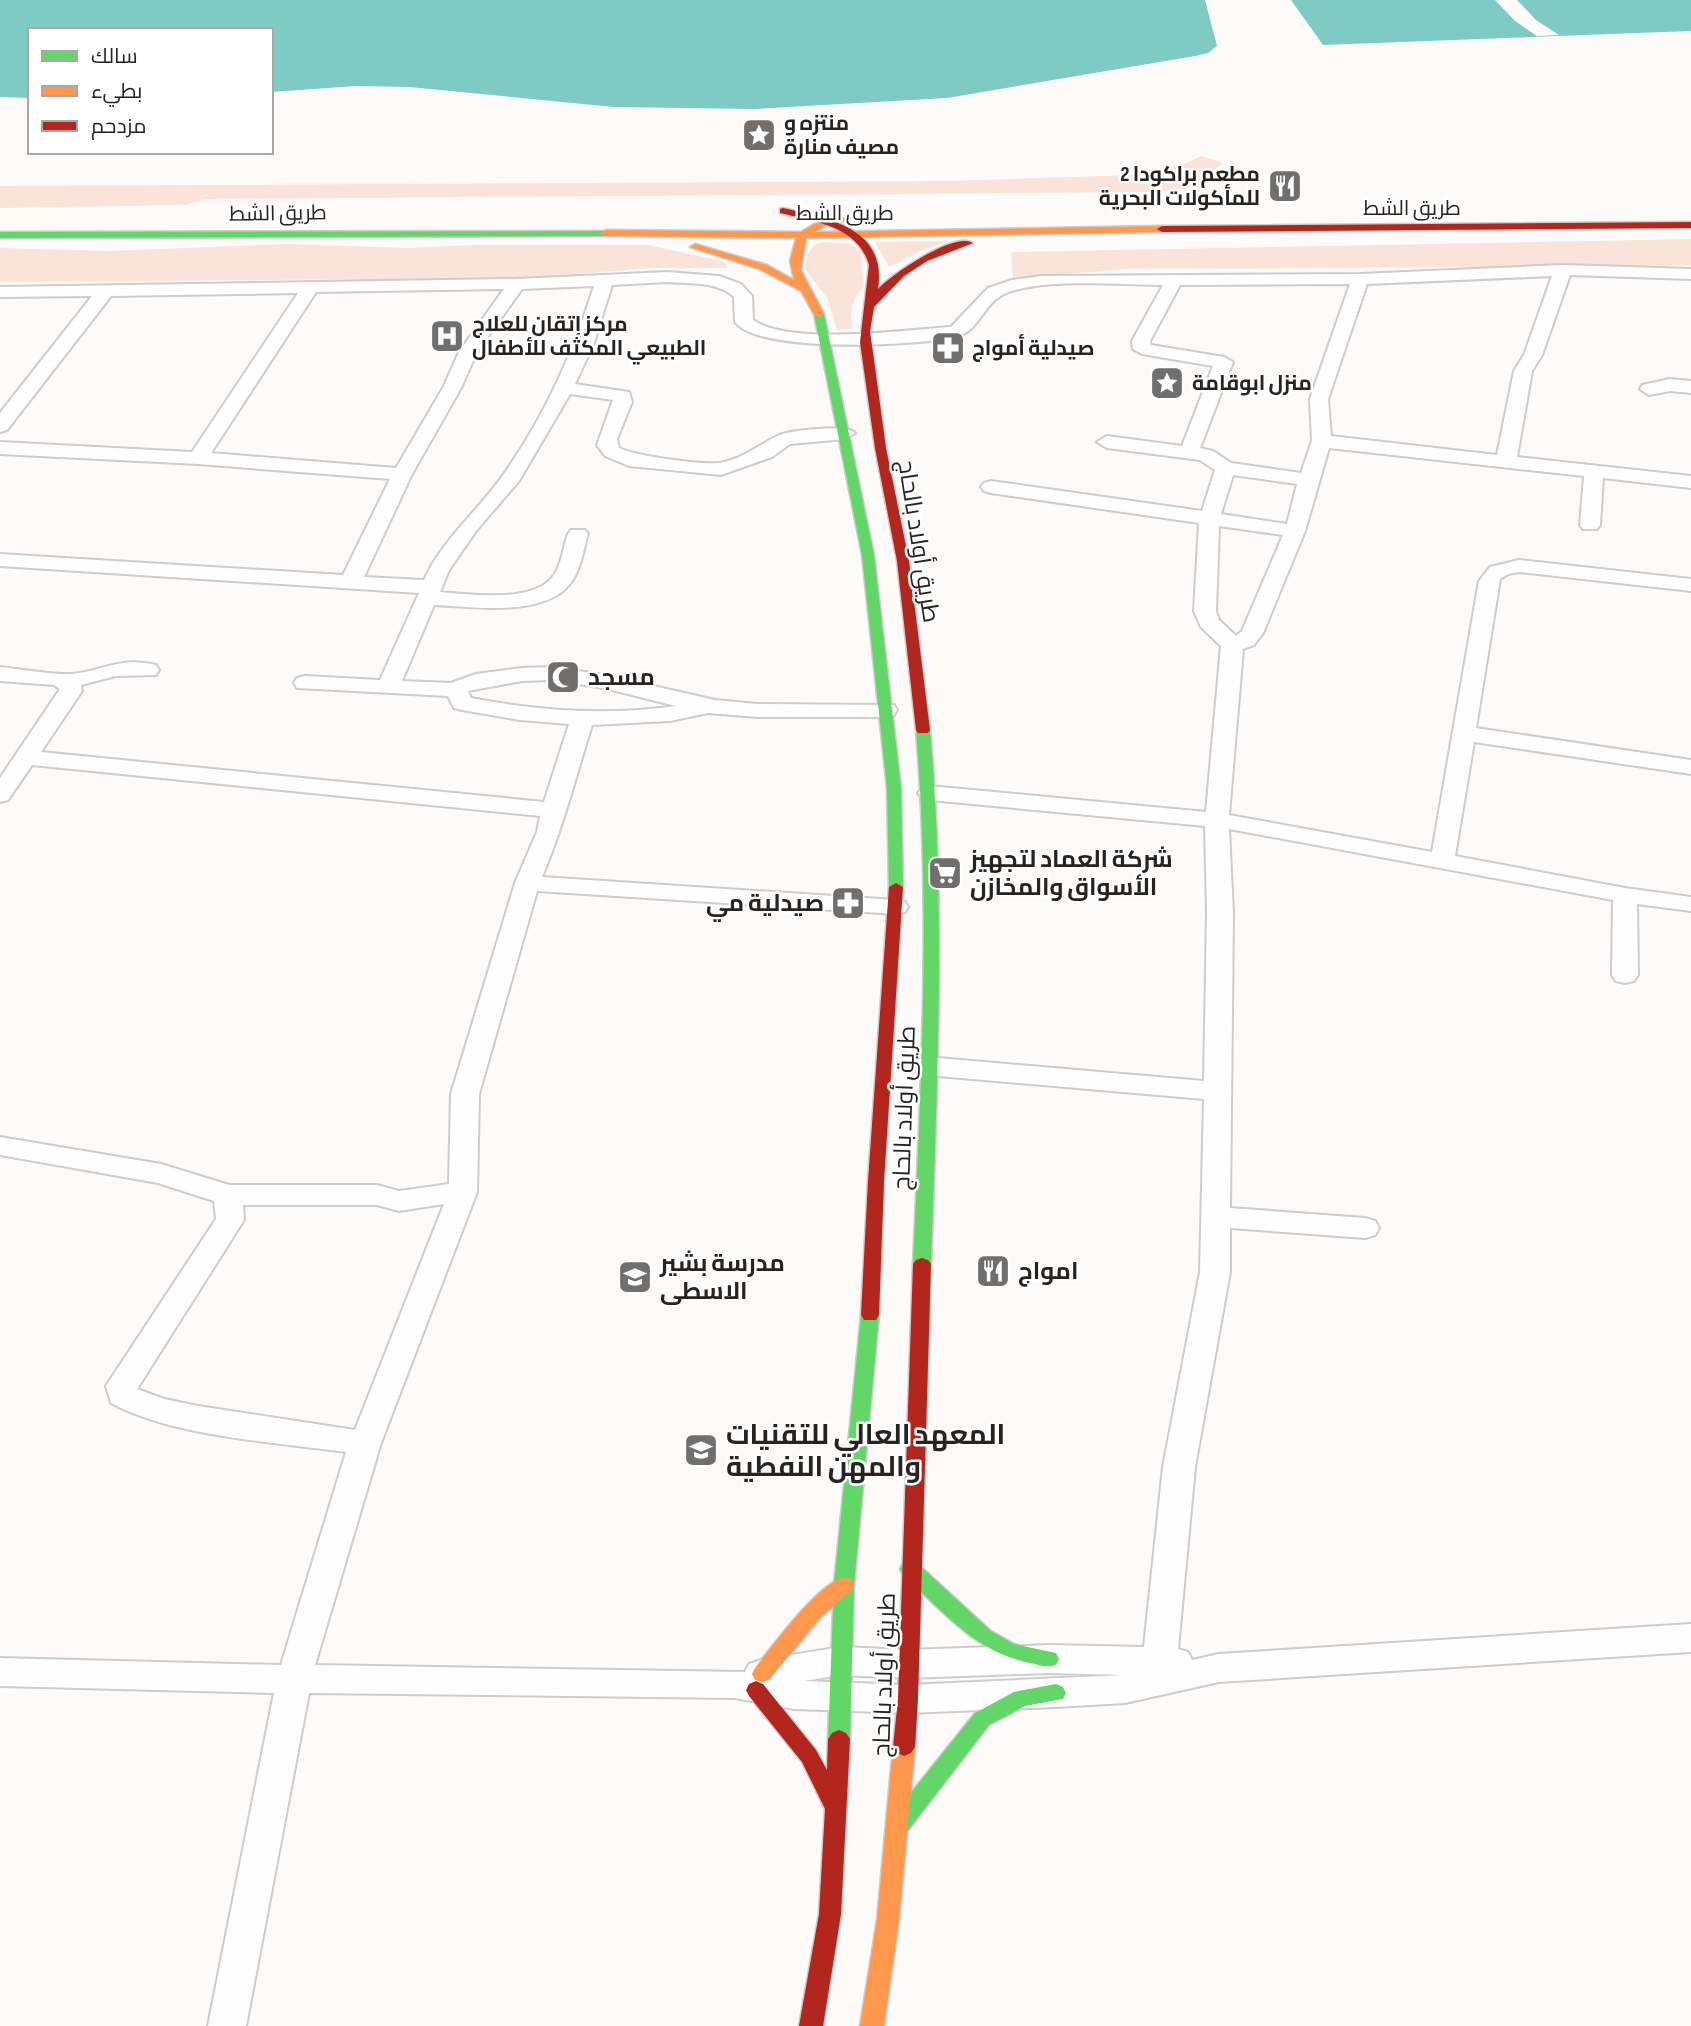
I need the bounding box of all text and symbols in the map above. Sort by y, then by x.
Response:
legend [28,28,273,154]
text: سالك [91,44,138,69]
text: بطيء [91,79,142,107]
place label: منتزه و مصيف منارة [784,111,899,160]
text: مزدحم [91,114,146,140]
place icon: منتزه و مصيف منارة [740,116,778,154]
place label: مطعم براكودا 2 للمأكولات البحرية [1099,162,1260,211]
restaurant icon: مطعم براكودا 2 للمأكولات البحرية [1266,167,1304,205]
street label: طريق الشط [1363,196,1461,221]
street label: طريق الشط [229,200,327,227]
street label: طريق الشط [796,201,894,226]
place label: مركز إتقان للعلاج الطبيعي المكثف للأطفال [472,312,706,365]
hospital icon: مركز إتقان للعلاج الطبيعي المكثف للأطفال [428,317,466,355]
pharmacy icon: صيدلية أمواج [929,329,967,367]
place label: صيدلية أمواج [972,334,1095,362]
place icon: منزل ابوقامة [1148,364,1186,402]
place label: منزل ابوقامة [1192,371,1312,396]
street label: طريق أولاد بالحاج [890,457,948,625]
mosque icon: مسجد [544,658,582,696]
place label: مسجد [588,663,655,692]
place label: شركة العماد لتجهيز الأسواق والمخازن [969,845,1173,902]
supermarket icon: شركة العماد لتجهيز الأسواق والمخازن [926,854,964,892]
pharmacy icon: صيدلية مي [829,884,867,922]
place label: صيدلية مي [706,889,824,922]
street label: طريق أولاد بالحاج [885,1025,923,1191]
place label: مدرسة بشير الاسطى [659,1249,785,1306]
restaurant icon: امواج [974,1252,1012,1290]
place label: امواج [1018,1257,1078,1287]
school or university icon: مدرسة بشير الاسطى [616,1258,654,1296]
place label: المعهد العالي للتقنيات والمهن النفطية [726,1419,1005,1484]
school or university icon: المعهد العالي للتقنيات والمهن النفطية [682,1431,720,1469]
street label: طريق أولاد بالحاج [865,1592,903,1758]

